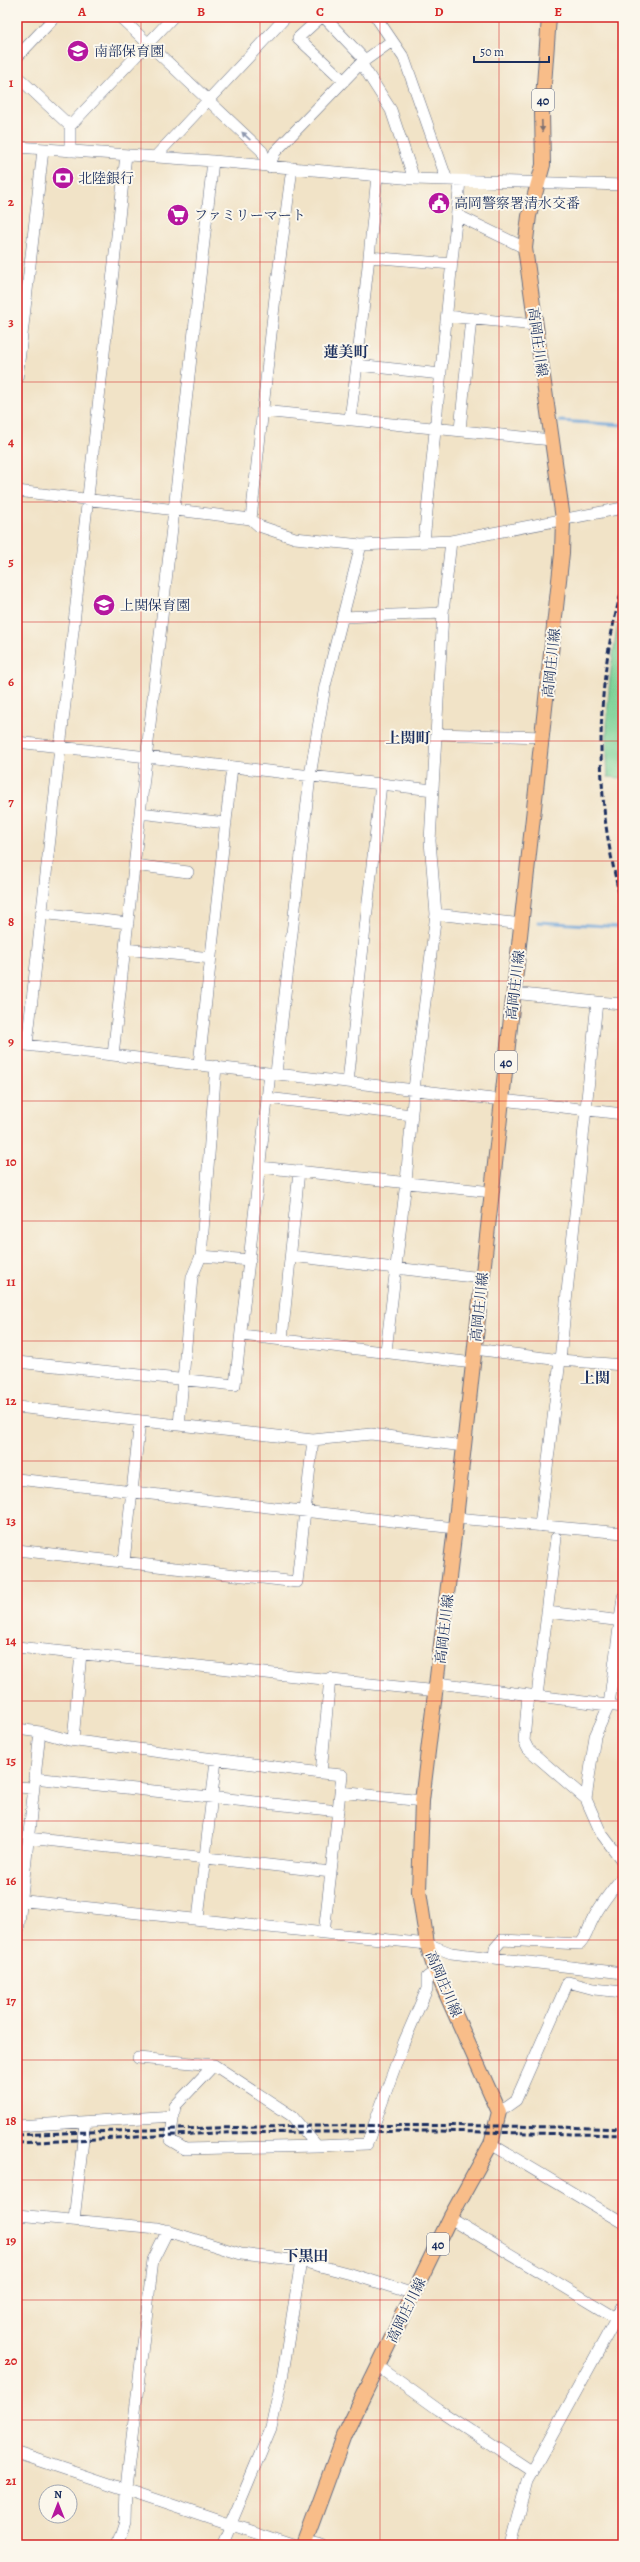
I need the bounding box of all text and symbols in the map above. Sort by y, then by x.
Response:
text: A [77,3,87,20]
text: B [197,3,205,20]
text: C [316,3,324,20]
text: D [434,3,444,20]
text: E [554,3,562,20]
school or university icon: 南部保育園 [65,38,91,64]
scale bar [474,38,549,64]
place label: 南部保育園 [94,42,164,61]
text: 50 m [480,44,504,60]
text: 1 [9,74,14,91]
road number: 40 [532,89,554,111]
one-way arrow [539,120,545,133]
one-way arrow [241,131,251,140]
bank icon: 北陸銀行 [50,165,76,191]
place label: 北陸銀行 [78,169,134,188]
public building icon: 高岡警察署清水交番 [426,190,452,216]
text: 2 [8,193,15,210]
place label: 高岡警察署清水交番 [454,194,580,213]
supermarket icon: ファミリーマート [165,202,191,228]
place label: ファミリーマート [194,206,306,225]
street label: 高岡庄川線 [523,306,552,378]
text: 3 [8,313,14,330]
district label: 蓮美町 [323,342,369,362]
text: 4 [8,433,14,450]
text: 5 [8,553,14,570]
school or university icon: 上関保育園 [91,592,117,618]
place label: 上関保育園 [120,596,190,615]
street label: 高岡庄川線 [538,627,565,699]
text: 6 [8,673,14,690]
district label: 上関町 [385,728,431,748]
text: 7 [8,793,14,810]
text: 8 [8,913,14,930]
street label: 高岡庄川線 [502,949,529,1021]
text: 9 [8,1033,14,1050]
road number: 40 [495,1051,517,1073]
text: 10 [5,1153,17,1170]
street label: 高岡庄川線 [466,1271,493,1343]
text: 11 [6,1273,16,1290]
district label: 上関 [580,1368,610,1388]
text: 12 [6,1392,17,1409]
text: 13 [6,1512,17,1529]
street label: 高岡庄川線 [431,1593,458,1665]
text: 14 [6,1632,16,1649]
text: 15 [6,1752,17,1769]
text: 16 [6,1872,16,1889]
street label: 高岡庄川線 [421,1948,466,2020]
text: 17 [6,1992,17,2009]
text: 18 [6,2112,16,2129]
text: 19 [6,2232,16,2249]
road number: 40 [427,2233,449,2255]
district label: 下黒田 [283,2246,329,2266]
street label: 高岡庄川線 [383,2275,430,2346]
text: 20 [5,2352,18,2369]
text: 21 [6,2472,17,2489]
north arrow [38,2484,78,2524]
text: N [54,2487,62,2502]

